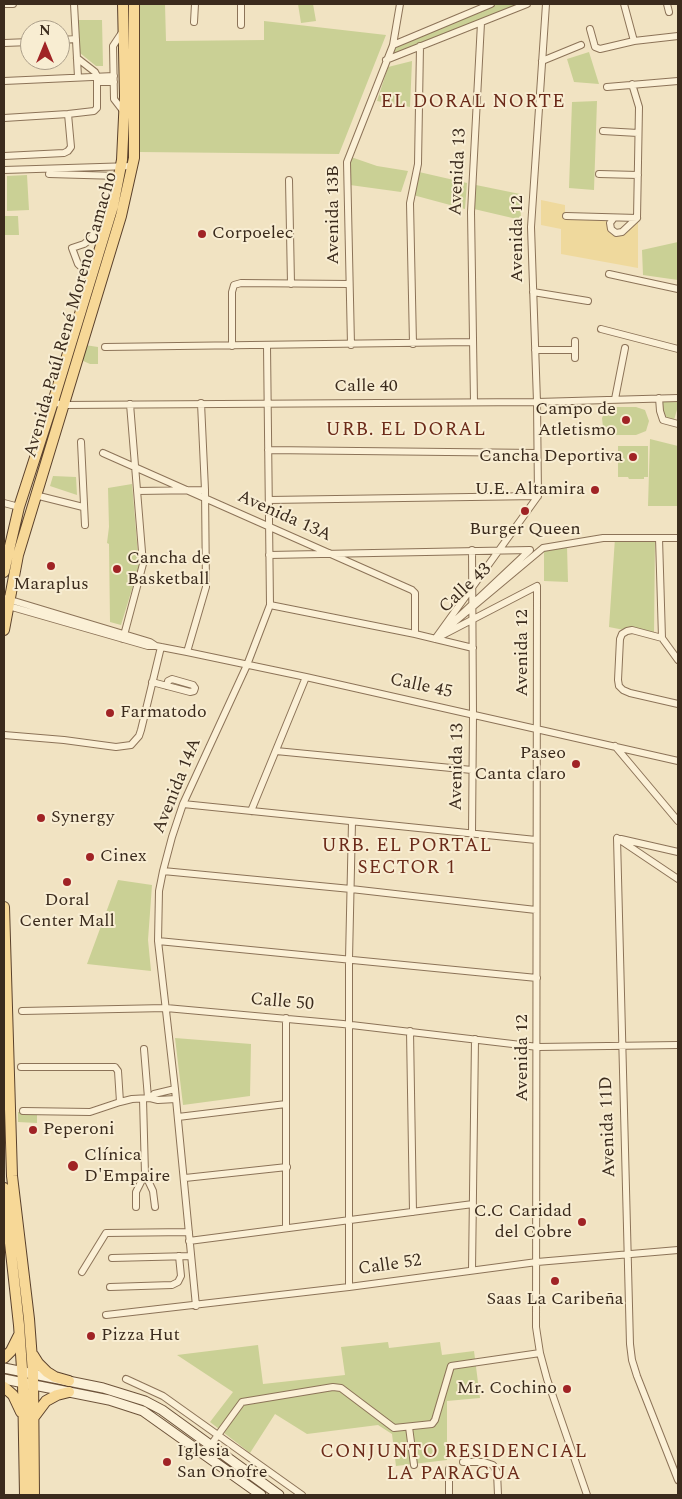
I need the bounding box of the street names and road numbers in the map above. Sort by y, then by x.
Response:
street label: Avenida 13 [446,128,472,216]
street label: Avenida 13B [323,165,345,265]
street label: Avenida Paúl René Moreno Camacho [21,170,123,460]
street label: Avenida 12 [507,195,529,283]
street label: Calle 40 [334,376,398,398]
street label: Avenida 13A [233,487,335,547]
street label: Calle 43 [435,559,497,619]
street label: Avenida 12 [512,609,534,697]
street label: Calle 45 [388,670,454,704]
street label: Avenida 13 [446,723,470,811]
street label: Avenida 14A [149,735,207,837]
street label: Calle 50 [249,989,315,1017]
street label: Avenida 12 [512,1014,534,1102]
street label: Avenida 11D [596,1076,622,1178]
street label: Calle 52 [357,1251,423,1281]

